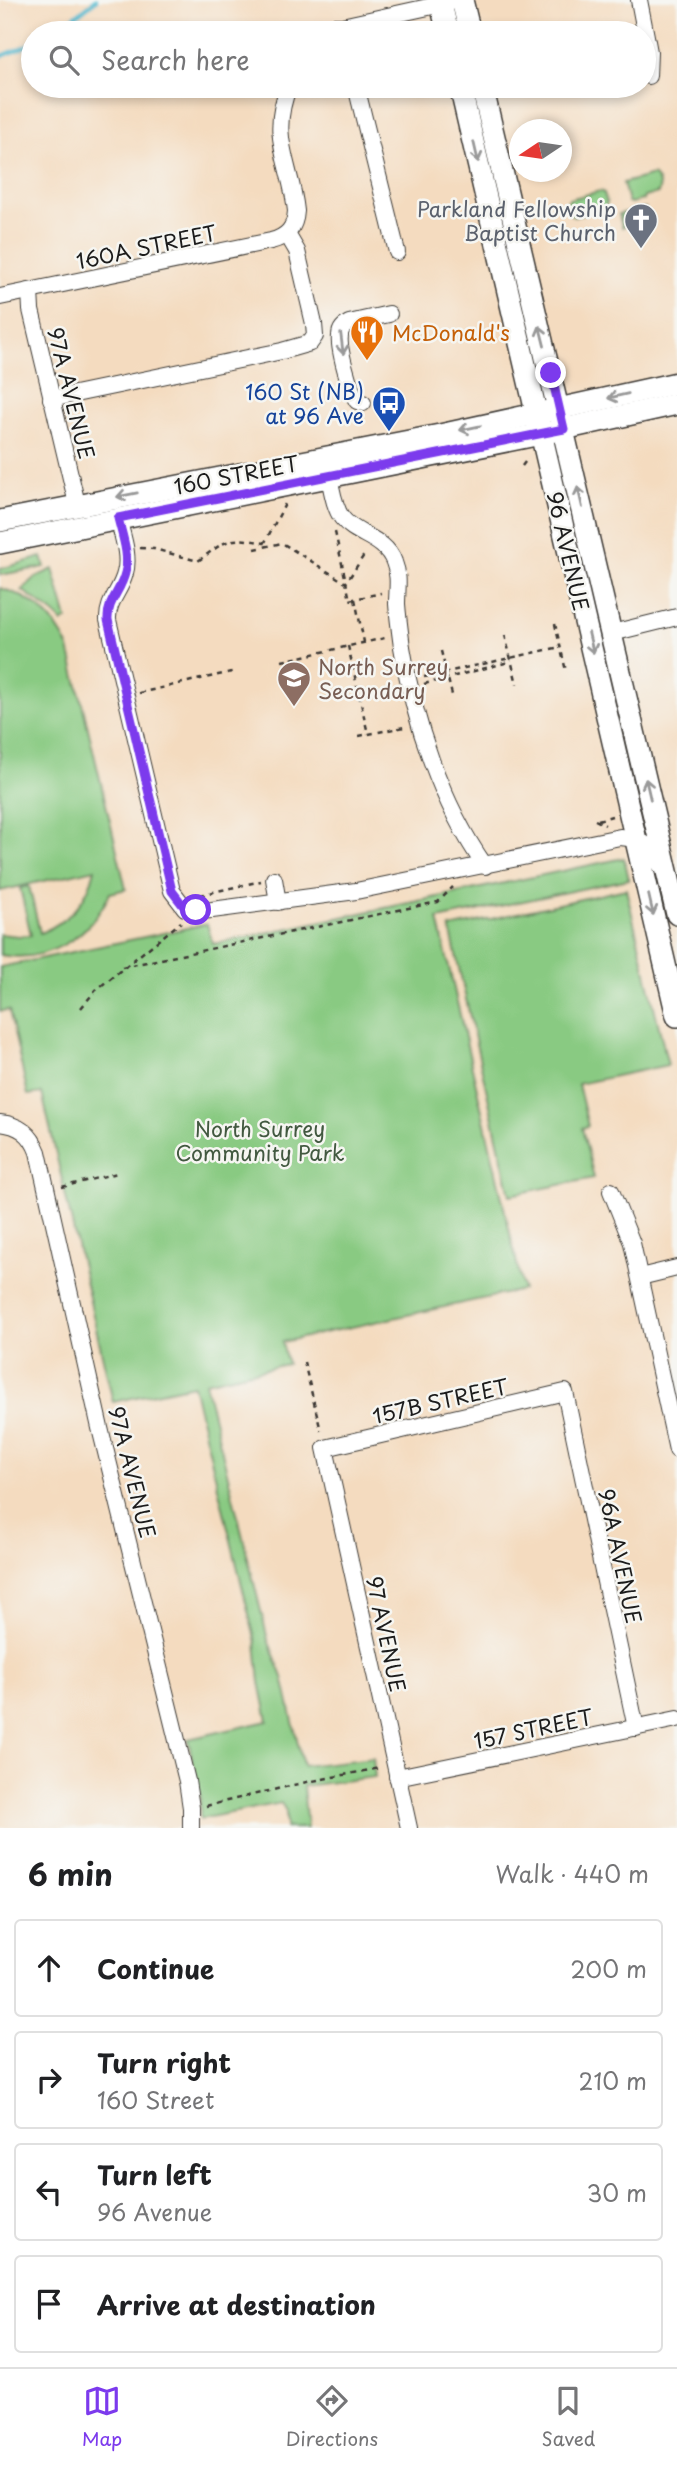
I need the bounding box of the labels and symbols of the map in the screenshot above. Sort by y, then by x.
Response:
north arrow [509,119,572,182]
one-way arrow [470,140,483,163]
place label: Parkland Fellowship Baptist Church [417,192,616,248]
church icon: Parkland Fellowship Baptist Church [622,201,660,250]
street label: 160A STREET [73,216,219,276]
restaurant icon: McDonald's [348,313,386,362]
place label: McDonald's [392,316,510,348]
street label: 97A AVENUE [40,324,104,462]
one-way arrow [535,325,548,347]
one-way arrow [335,332,348,355]
route end [535,357,566,388]
place label: 160 St (NB) at 96 Ave [245,375,364,431]
bus stop icon: 160 St (NB) at 96 Ave [370,384,408,433]
one-way arrow [608,390,630,403]
one-way arrow [459,422,482,436]
street label: 160 STREET [171,446,302,502]
one-way arrow [573,486,586,509]
street label: 96 AVENUE [540,488,598,614]
one-way arrow [116,489,139,502]
one-way arrow [585,631,598,654]
place label: North Surrey Secondary [318,650,449,706]
school or university icon: North Surrey Secondary [275,659,313,708]
one-way arrow [641,778,655,801]
one-way arrow [645,893,658,916]
route start [180,894,211,925]
park label: North Surrey Community Park [175,1112,345,1168]
street label: 157B STREET [369,1369,512,1431]
street label: 97A AVENUE [101,1403,165,1541]
street label: 96A AVENUE [591,1486,651,1626]
street label: 97 AVENUE [359,1573,415,1695]
street label: 157 STREET [471,1700,596,1756]

